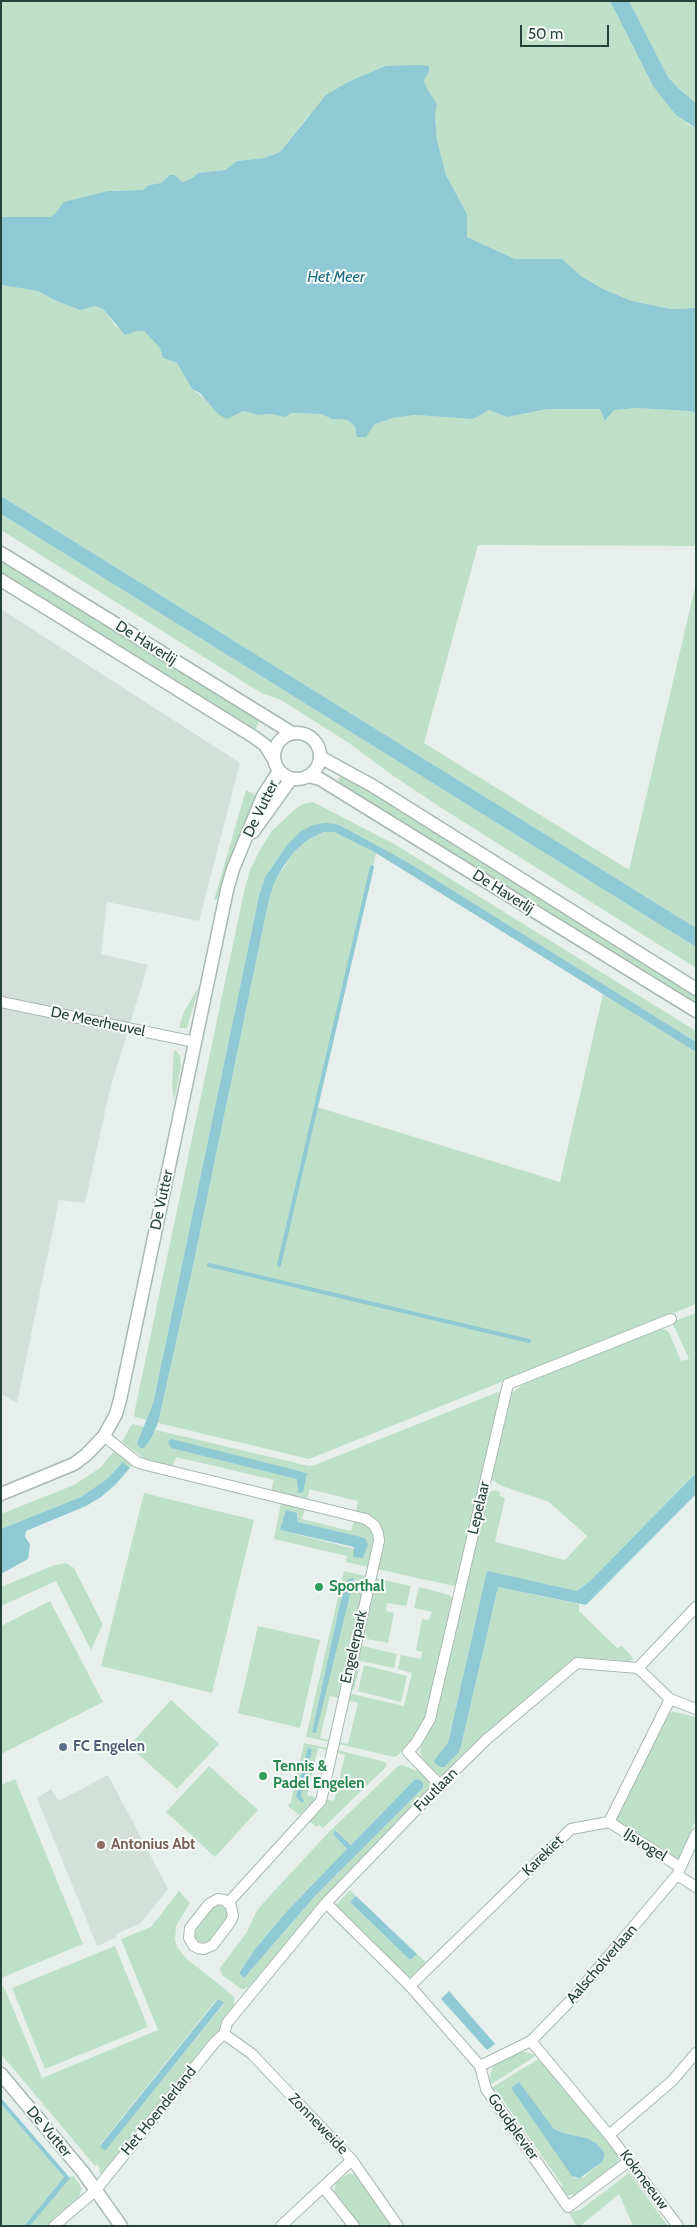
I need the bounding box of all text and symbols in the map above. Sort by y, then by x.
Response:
scale bar [522,15,611,47]
text: 50 m [528,25,563,43]
water label: Het Meer [307,267,365,287]
street label: De Haverlij [112,617,180,669]
street label: De Vutter [240,778,282,840]
street label: De Haverlij [469,866,537,918]
street label: De Meerheuvel [49,1003,147,1041]
street label: De Vutter [147,1168,177,1232]
street label: Lepelaar [464,1480,494,1536]
place label: Sporthal [329,1578,385,1596]
marker: Sporthal [313,1581,325,1593]
street label: Engelerpark [337,1609,371,1685]
place label: FC Engelen [73,1738,145,1756]
marker: FC Engelen [57,1741,69,1753]
place label: Tennis & Padel Engelen [273,1758,365,1793]
street label: Fuutlaan [410,1764,462,1816]
marker: Tennis & Padel Engelen [257,1770,269,1782]
street label: IJsvogel [620,1825,670,1865]
street label: Karekiet [519,1832,567,1880]
place label: Antonius Abt [111,1836,195,1854]
marker: Antonius Abt [95,1839,107,1851]
street label: Aalscholverlaan [563,1921,641,2007]
street label: Het Hoenderland [118,2063,200,2159]
street label: Zonneweide [284,2090,352,2158]
street label: Goudplevier [484,2090,542,2164]
street label: De Vutter [23,2103,75,2161]
street label: Kokmeeuw [616,2147,672,2213]

